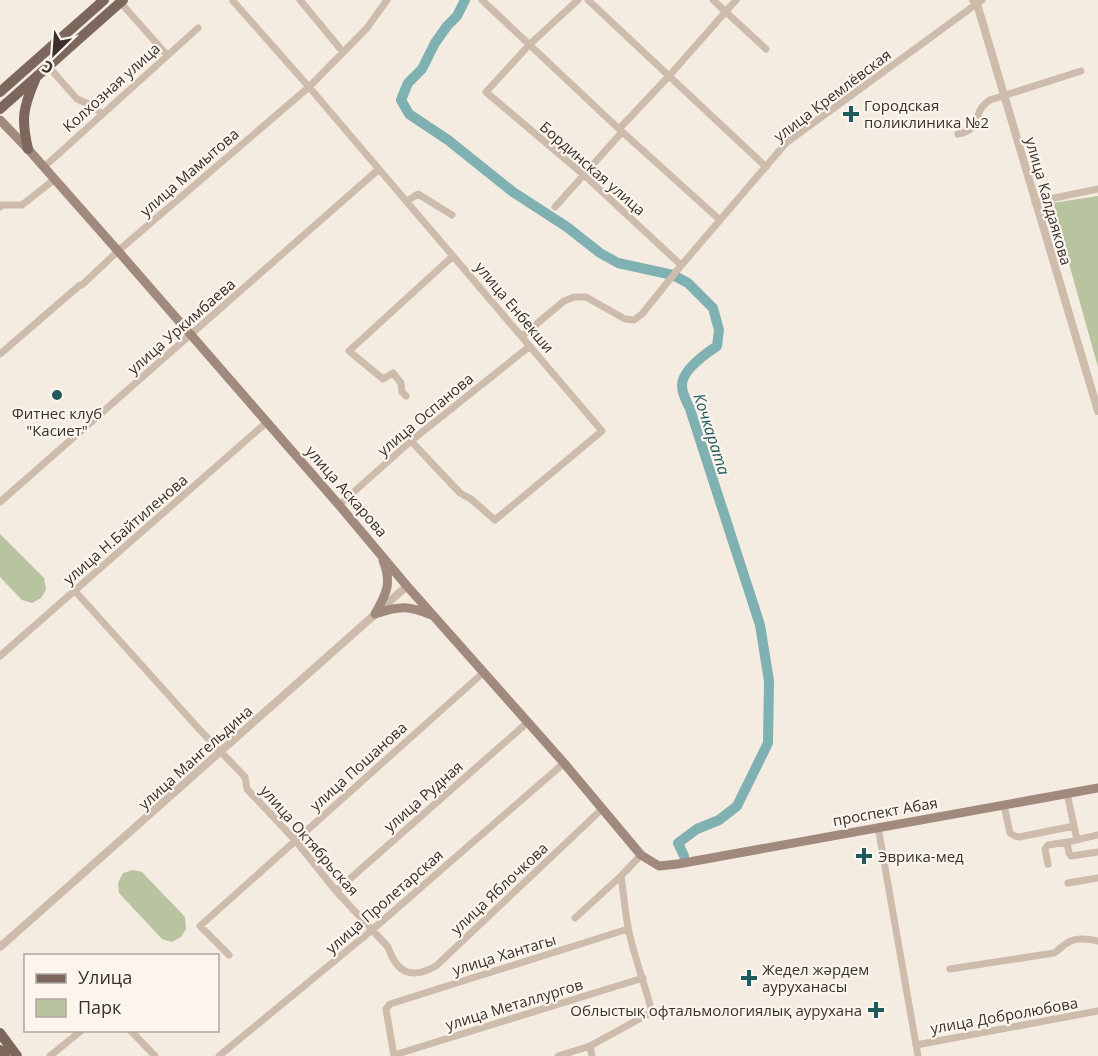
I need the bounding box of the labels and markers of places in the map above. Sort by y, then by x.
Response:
place label: Городская поликлиника №2 [864,95,989,132]
marker: Городская поликлиника №2 [842,105,860,123]
marker: Фитнес клуб "Касиет" [50,388,64,402]
place label: Фитнес клуб "Касиет" [12,403,102,440]
place label: Эврика-мед [878,846,964,866]
marker: Эврика-мед [855,847,873,865]
place label: Жедел жәрдем ауруханасы [762,959,869,996]
marker: Жедел жәрдем ауруханасы [740,969,758,987]
place label: Облыстық офтальмологиялық аурухана [570,1000,862,1020]
marker: Облыстық офтальмологиялық аурухана [867,1001,885,1019]

